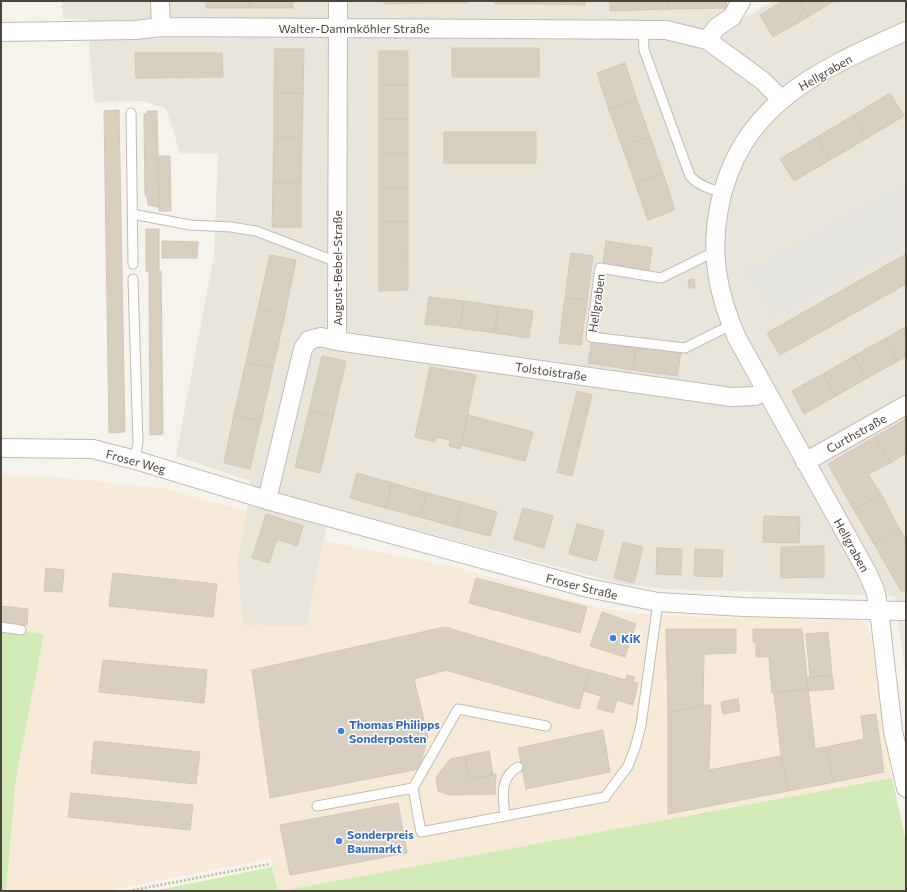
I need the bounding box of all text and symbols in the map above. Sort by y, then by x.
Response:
street label: Walter-Dammköhler Straße [278,21,430,35]
street label: Hellgraben [796,51,854,93]
street label: August-Bebel-Straße [330,210,344,326]
street label: Hellgraben [585,273,607,333]
street label: Tolstoistraße [514,359,588,383]
street label: Curthstraße [824,411,888,455]
street label: Froser Weg [105,446,168,476]
street label: Hellgraben [832,516,872,574]
street label: Froser Straße [545,570,619,602]
place label: KiK [621,631,642,645]
marker: KiK [608,633,618,643]
place label: Thomas Philipps Sonderposten [349,717,440,745]
marker: Thomas Philipps Sonderposten [336,726,346,736]
place label: Sonderpreis Baumarkt [347,827,414,855]
marker: Sonderpreis Baumarkt [334,836,344,846]

